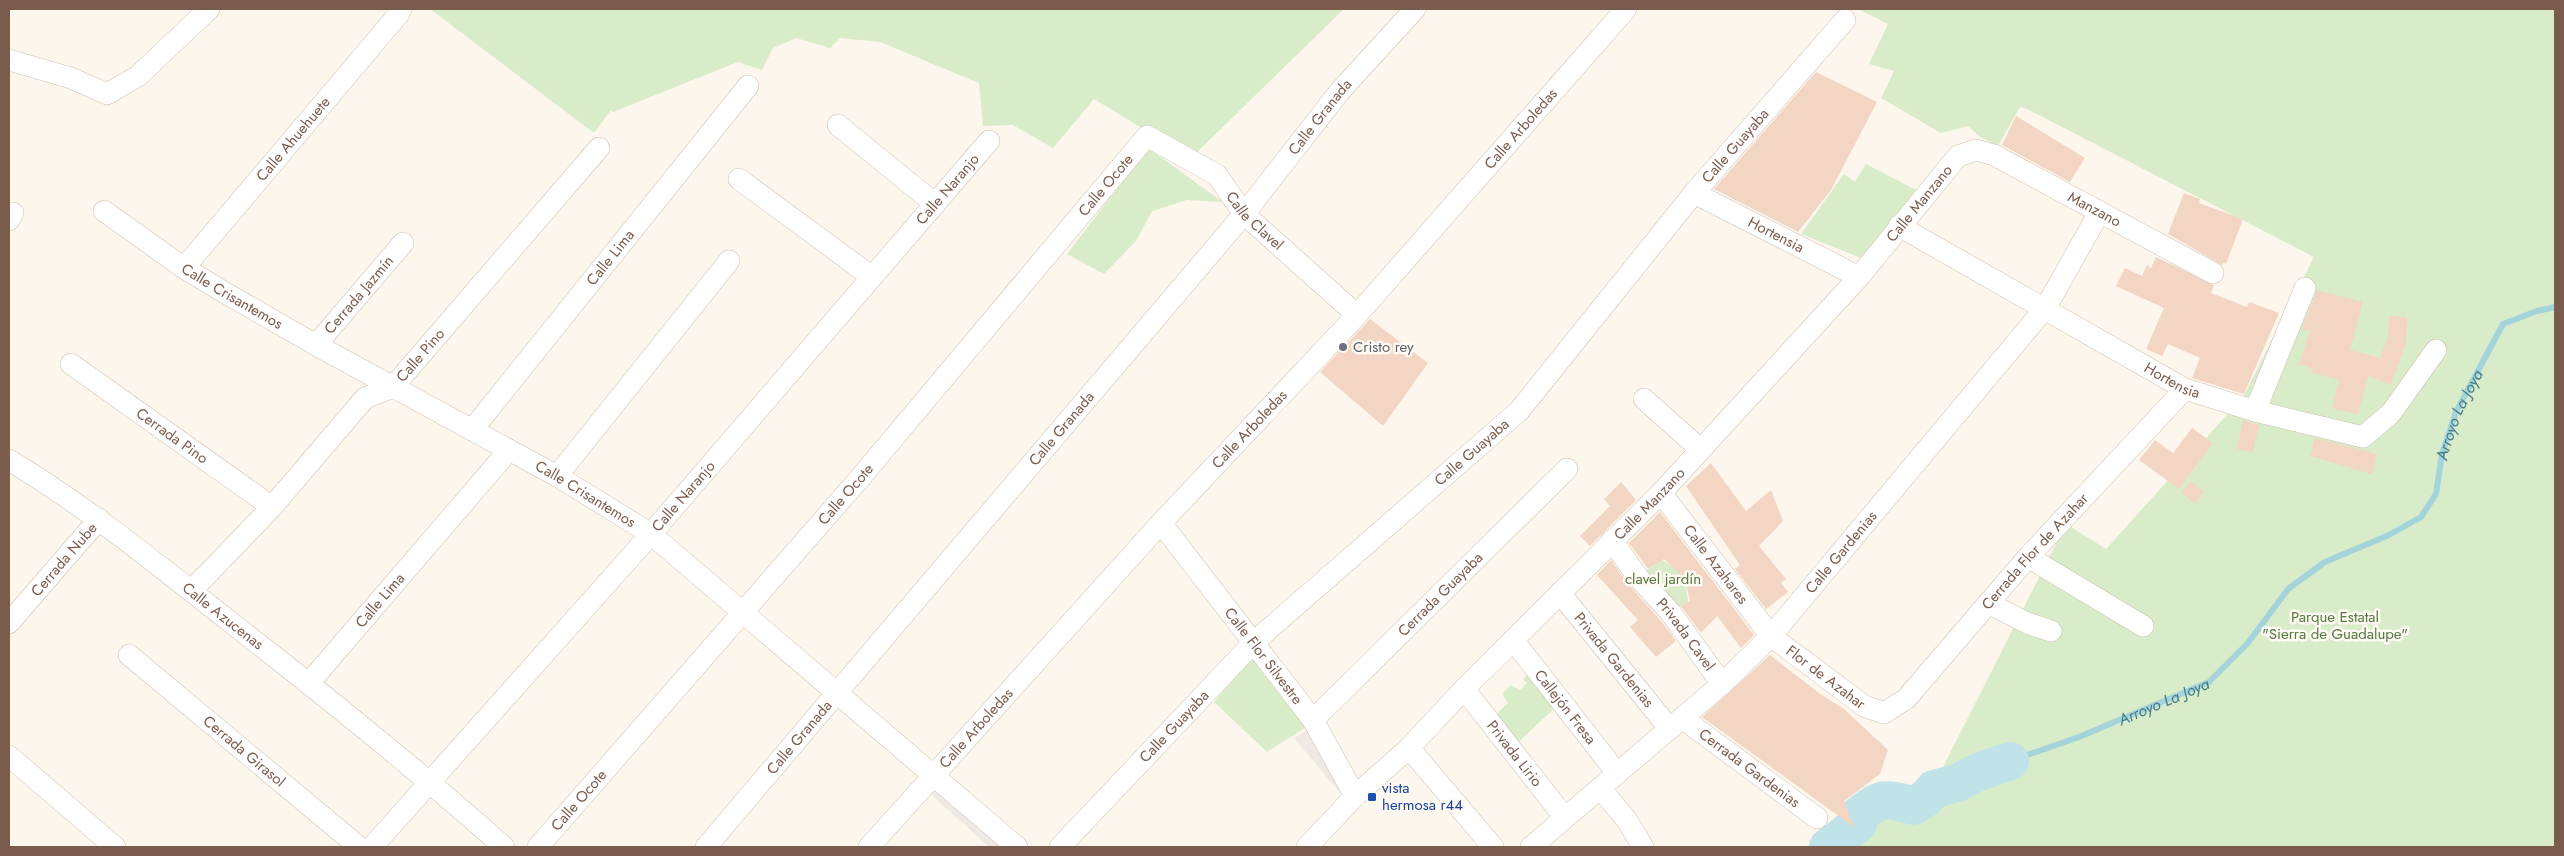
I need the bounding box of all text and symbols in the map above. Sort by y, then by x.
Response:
street label: Calle Granada [1283,74,1357,160]
street label: Calle Arboledas [1479,83,1563,174]
street label: Calle Ahuehuete [251,92,336,186]
street label: Calle Guayaba [1696,104,1774,188]
street label: Calle Naranjo [911,149,984,230]
street label: Calle Ocote [1073,149,1139,221]
street label: Calle Manzano [1881,160,1958,247]
street label: Manzano [2064,186,2125,232]
street label: Calle Clavel [1221,187,1288,255]
street label: Hortensia [1744,211,1808,258]
street label: Calle Lima [581,225,640,290]
street label: Cerrada Jazmín [319,251,399,339]
street label: Calle Crisantemos [177,258,287,335]
street label: Calle Pino [391,323,450,387]
place label: Cristo rey [1353,336,1414,358]
marker: Cristo rey [1337,341,1349,353]
street label: Hortensia [2140,357,2203,404]
water label: Arroyo La Joya [2430,365,2488,463]
street label: Calle Arboledas [1207,385,1292,474]
street label: Calle Granada [1024,387,1100,471]
street label: Cerrada Pino [131,403,213,469]
street label: Calle Guayaba [1429,413,1514,491]
street label: Calle Crisantemos [531,455,640,533]
street label: Calle Naranjo [646,456,720,537]
street label: Calle Ocote [813,459,879,530]
street label: Calle Manzano [1609,463,1690,545]
street label: Cerrada Flor de Azahar [1976,488,2094,615]
street label: Calle Gardenias [1800,506,1882,598]
street label: Cerrada Nube [26,517,102,601]
street label: Calle Azahares [1678,520,1754,609]
street label: Cerrada Guayaba [1393,547,1488,641]
street label: Calle Lima [350,568,410,633]
park label: clavel jardín [1625,568,1701,590]
street label: Calle Azucenas [178,577,268,655]
street label: Privada Cavel [1651,593,1720,675]
street label: Calle Flor Silvestre [1219,603,1308,709]
park label: Parque Estatal "Sierra de Guadalupe" [2262,606,2408,645]
street label: Privada Gardenias [1569,608,1659,712]
street label: Flor de Azahar [1781,640,1871,715]
street label: Callejón Fresa [1529,665,1602,749]
water label: Arroyo La Joya [2114,672,2213,731]
street label: Calle Arboledas [934,683,1018,773]
street label: Calle Guayaba [1134,685,1214,768]
street label: Calle Granada [761,695,837,779]
street label: Cerrada Girasol [198,710,290,792]
street label: Privada Lirio [1482,716,1548,791]
street label: Cerrada Gardenias [1694,723,1805,813]
street label: Calle Ocote [546,765,612,836]
place label: vista hermosa r44 [1382,777,1463,816]
marker: vista hermosa r44 [1366,791,1378,803]

